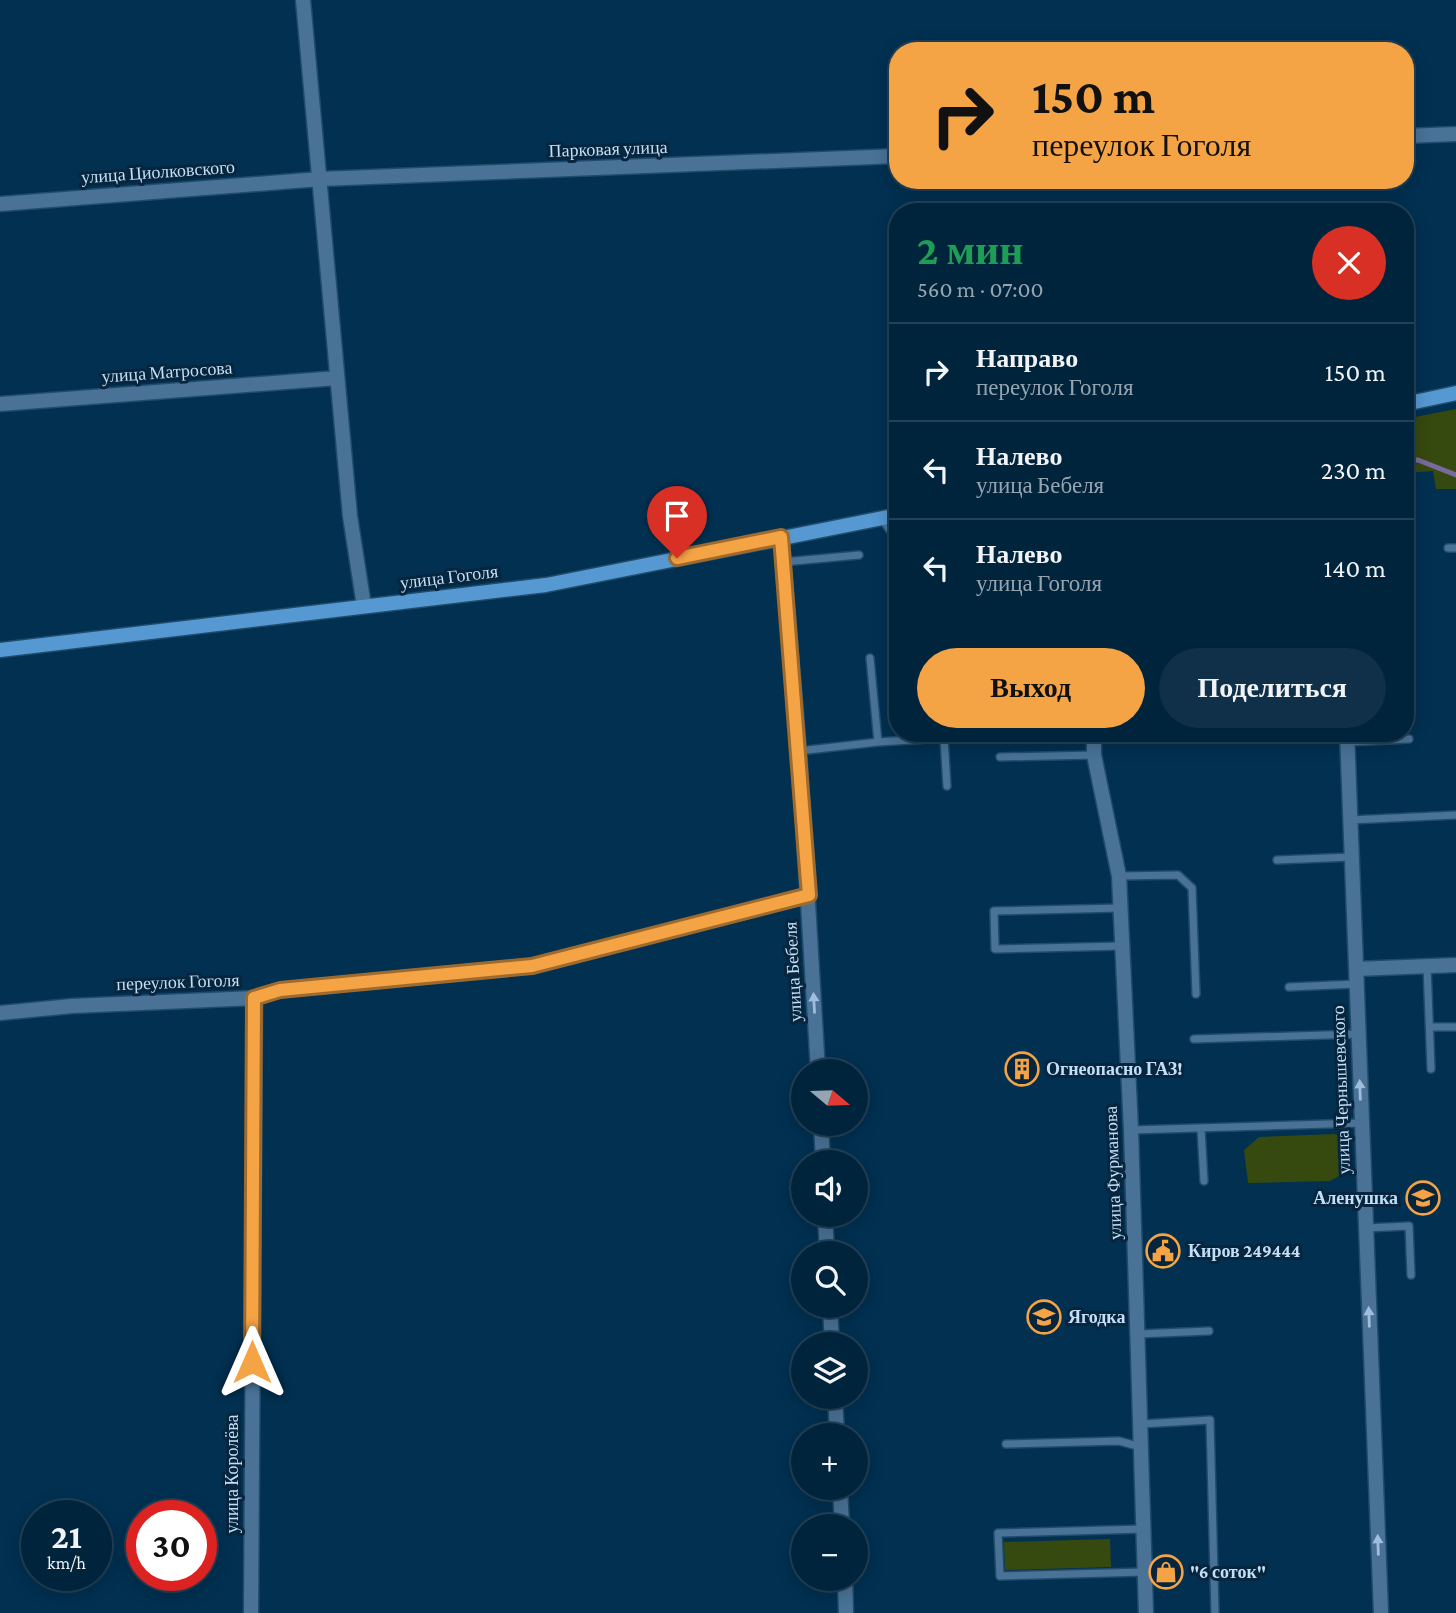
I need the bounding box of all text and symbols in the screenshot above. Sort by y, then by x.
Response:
text: 150 m [1032,69,1155,124]
icon: right [917,70,1008,161]
text: переулок Гоголя [1032,127,1251,163]
street label: Парковая улица [548,137,668,161]
street label: улица Циолковского [80,157,236,187]
text: 2 мин [917,226,1024,273]
button: close [1312,226,1386,300]
text: 560 m · 07:00 [917,276,1043,302]
text: Направо [976,344,1078,373]
icon: right [917,353,955,391]
street label: улица Матросова [101,357,233,387]
text: 150 m [1325,358,1386,387]
text: переулок Гоголя [976,374,1134,400]
text: Налево [976,442,1062,471]
icon: left [917,451,955,489]
text: 230 m [1321,456,1386,485]
text: улица Бебеля [976,472,1104,498]
pin [647,486,707,558]
icon: arrive [658,497,696,535]
text: Налево [976,540,1062,569]
icon: left [917,549,955,587]
text: 140 m [1324,554,1386,583]
street label: улица Гоголя [399,561,499,593]
text: улица Гоголя [976,570,1102,596]
button: Выход [917,648,1145,728]
button: Поделиться [1159,648,1386,728]
street label: улица Бебеля [780,921,806,1023]
street label: переулок Гоголя [116,970,240,994]
one-way arrow [809,992,820,1014]
street label: улица Чернышевского [1328,1005,1354,1175]
building icon: Огнеопасно ГАЗ! [1003,1050,1041,1088]
north arrow [791,1059,868,1136]
map controls [791,1059,868,1591]
place label: Огнеопасно ГАЗ! [1046,1059,1182,1079]
one-way arrow [1355,1079,1366,1101]
street label: улица Фурманова [1101,1106,1125,1240]
button: sound [791,1150,868,1227]
school or university icon: Аленушка [1404,1179,1442,1217]
place label: Аленушка [1313,1188,1398,1208]
public building icon: Киров 249444 [1144,1232,1182,1270]
button: search [791,1241,868,1318]
place label: Киров 249444 [1188,1241,1301,1261]
school or university icon: Ягодка [1025,1298,1063,1336]
one-way arrow [1364,1306,1375,1328]
place label: Ягодка [1068,1307,1125,1327]
position arrow [215,1325,289,1399]
button: layers [791,1332,868,1409]
street label: улица Королёва [222,1415,242,1533]
button: + [791,1423,868,1500]
speed limit sign: 30 [126,1500,217,1591]
button: − [791,1514,868,1591]
text: 21 [51,1517,82,1556]
one-way arrow [1372,1534,1384,1556]
text: km/h [47,1553,86,1573]
shop icon: "6 соток" [1147,1553,1185,1591]
place label: "6 соток" [1190,1562,1266,1582]

